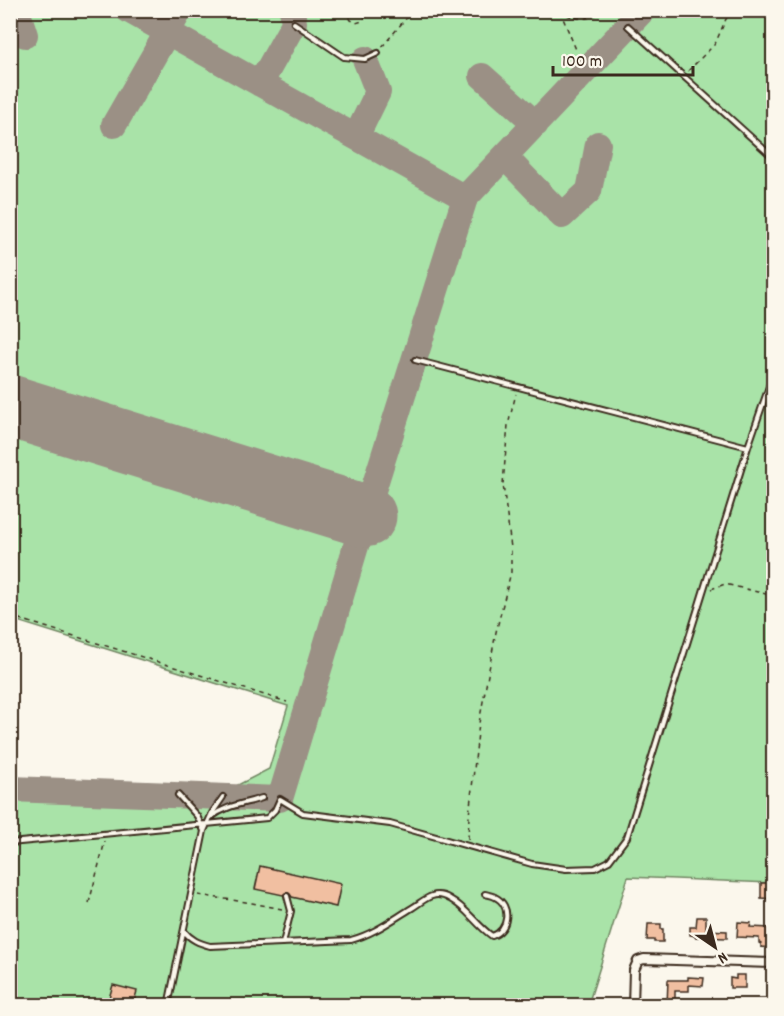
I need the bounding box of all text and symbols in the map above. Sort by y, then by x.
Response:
scale bar [553,39,692,77]
text: 100 m [562,50,602,75]
north arrow [685,917,745,977]
text: N [712,946,732,969]

